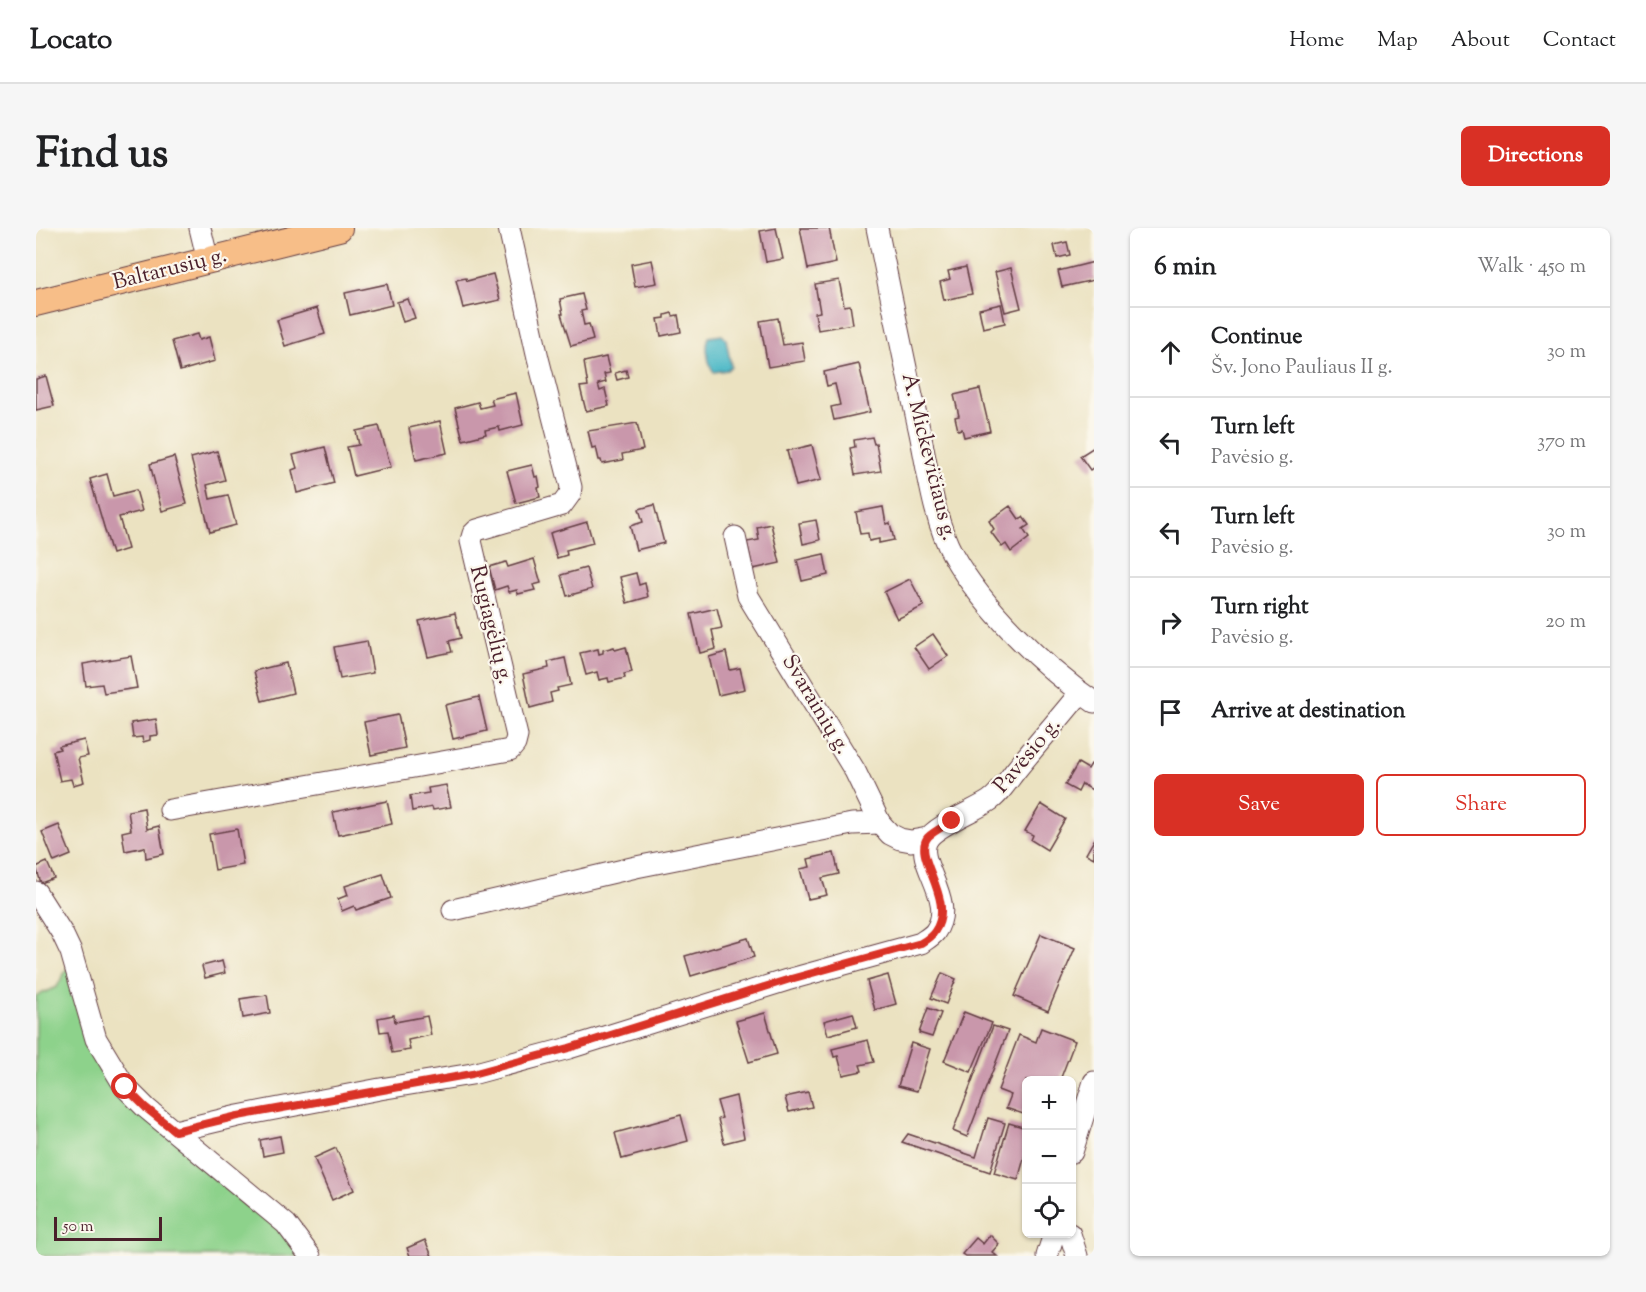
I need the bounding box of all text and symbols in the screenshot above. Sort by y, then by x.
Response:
text: Locato [30,21,112,61]
text: Home [1289,26,1344,56]
text: Map [1377,26,1418,56]
text: About [1451,26,1510,56]
text: Contact [1543,26,1616,56]
text: Find us [36,126,168,186]
button: Directions [1461,126,1610,186]
street label: Baltarusių g. [110,240,230,300]
text: 6 min [1154,249,1217,286]
text: Walk · 450 m [1477,253,1586,282]
text: Continue [1211,322,1302,354]
icon: ahead [1154,336,1187,369]
text: 30 m [1547,338,1586,367]
text: Šv. Jono Pauliaus II g. [1211,354,1393,383]
street label: A. Mickevičiaus g. [892,370,964,544]
text: Turn left [1211,412,1294,444]
icon: left [1154,426,1187,459]
text: 370 m [1537,428,1586,457]
text: Pavėsio g. [1211,444,1294,473]
text: Turn left [1211,502,1294,534]
icon: left [1154,516,1187,549]
text: 30 m [1547,518,1586,547]
text: Pavėsio g. [1211,534,1294,563]
street label: Rugiagėlių g. [460,562,520,688]
text: Turn right [1211,592,1308,624]
icon: right [1154,606,1187,639]
text: 20 m [1545,608,1586,637]
text: Pavėsio g. [1211,624,1294,653]
street label: Svarainių g. [772,649,858,761]
icon: arrive [1154,696,1187,729]
text: Arrive at destination [1211,696,1406,728]
street label: Pavėsio g. [987,711,1069,801]
button: Save [1154,774,1364,836]
button: Share [1376,774,1586,836]
route end [938,807,964,833]
route start [111,1073,137,1099]
map controls [1022,1076,1076,1238]
button: + [1022,1076,1076,1130]
button: − [1022,1130,1076,1184]
button: locate [1022,1184,1076,1238]
scale bar [54,1214,162,1242]
text: 50 m [63,1216,94,1239]

